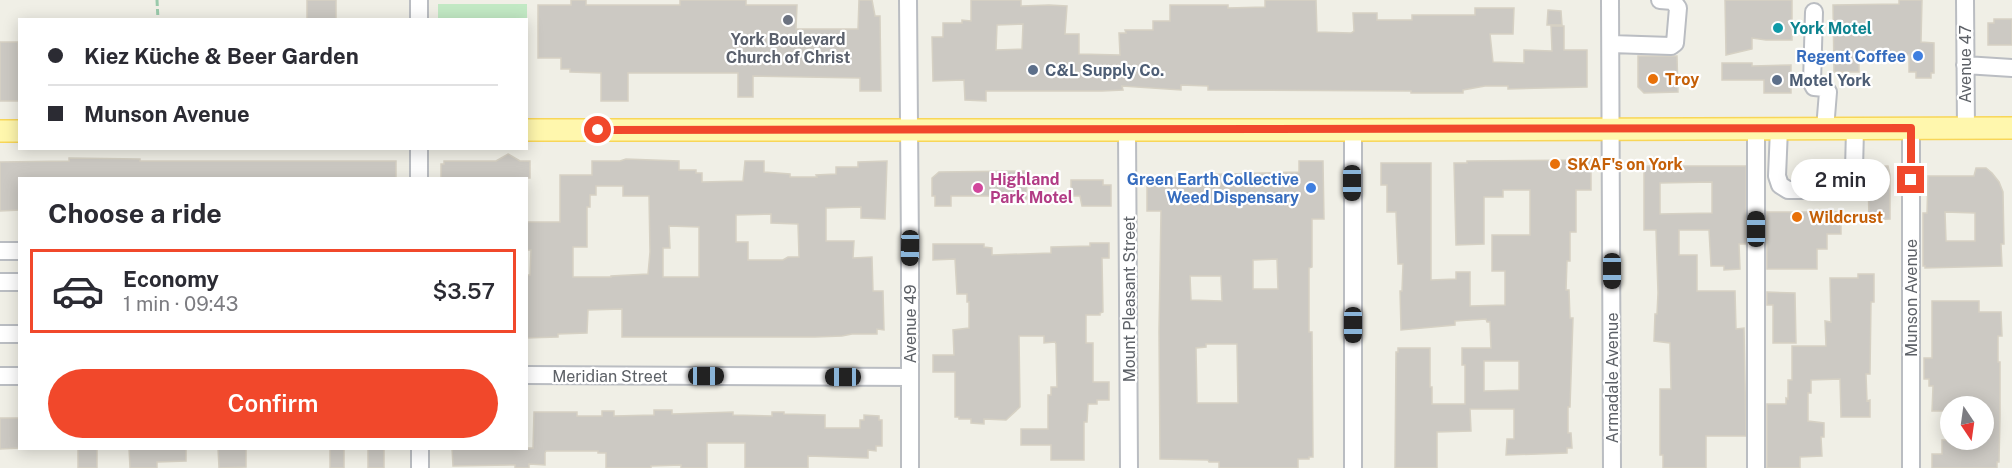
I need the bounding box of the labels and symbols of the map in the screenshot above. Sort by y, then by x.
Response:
marker: York Boulevard Church of Christ [781,13,795,27]
place label: York Motel [1790,19,1872,38]
marker: York Motel [1771,21,1785,35]
street label: Avenue 47 [1956,25,1975,103]
place label: York Boulevard Church of Christ [726,30,851,67]
place label: Regent Coffee [1796,47,1906,66]
marker: Regent Coffee [1911,49,1925,63]
place label: C&L Supply Co. [1045,61,1164,80]
marker: C&L Supply Co. [1026,63,1040,77]
place label: Troy [1665,70,1699,89]
place label: Motel York [1789,71,1871,90]
marker: Troy [1646,72,1660,86]
marker: Motel York [1770,73,1784,87]
route start [584,116,611,143]
place label: SKAF's on York [1567,155,1683,174]
marker: SKAF's on York [1548,157,1562,171]
callout: 2 min [1791,159,1890,201]
car [1343,165,1361,201]
route end [1897,166,1924,193]
place label: Highland Park Motel [990,170,1073,207]
place label: Green Earth Collective Weed Dispensary [1127,170,1299,207]
marker: Highland Park Motel [971,181,985,195]
marker: Green Earth Collective Weed Dispensary [1304,181,1318,195]
place label: Wildcrust [1809,208,1884,227]
marker: Wildcrust [1790,210,1804,224]
car [1747,211,1765,247]
street label: Mount Pleasant Street [1120,216,1139,382]
car [901,230,919,266]
street label: Munson Avenue [1902,239,1921,357]
car [1603,253,1621,289]
street label: Avenue 49 [901,285,920,363]
car [1344,307,1362,343]
street label: Armadale Avenue [1603,313,1622,443]
street label: Meridian Street [552,367,668,386]
car [688,367,724,385]
car [825,368,861,386]
north arrow [1940,396,1994,450]

